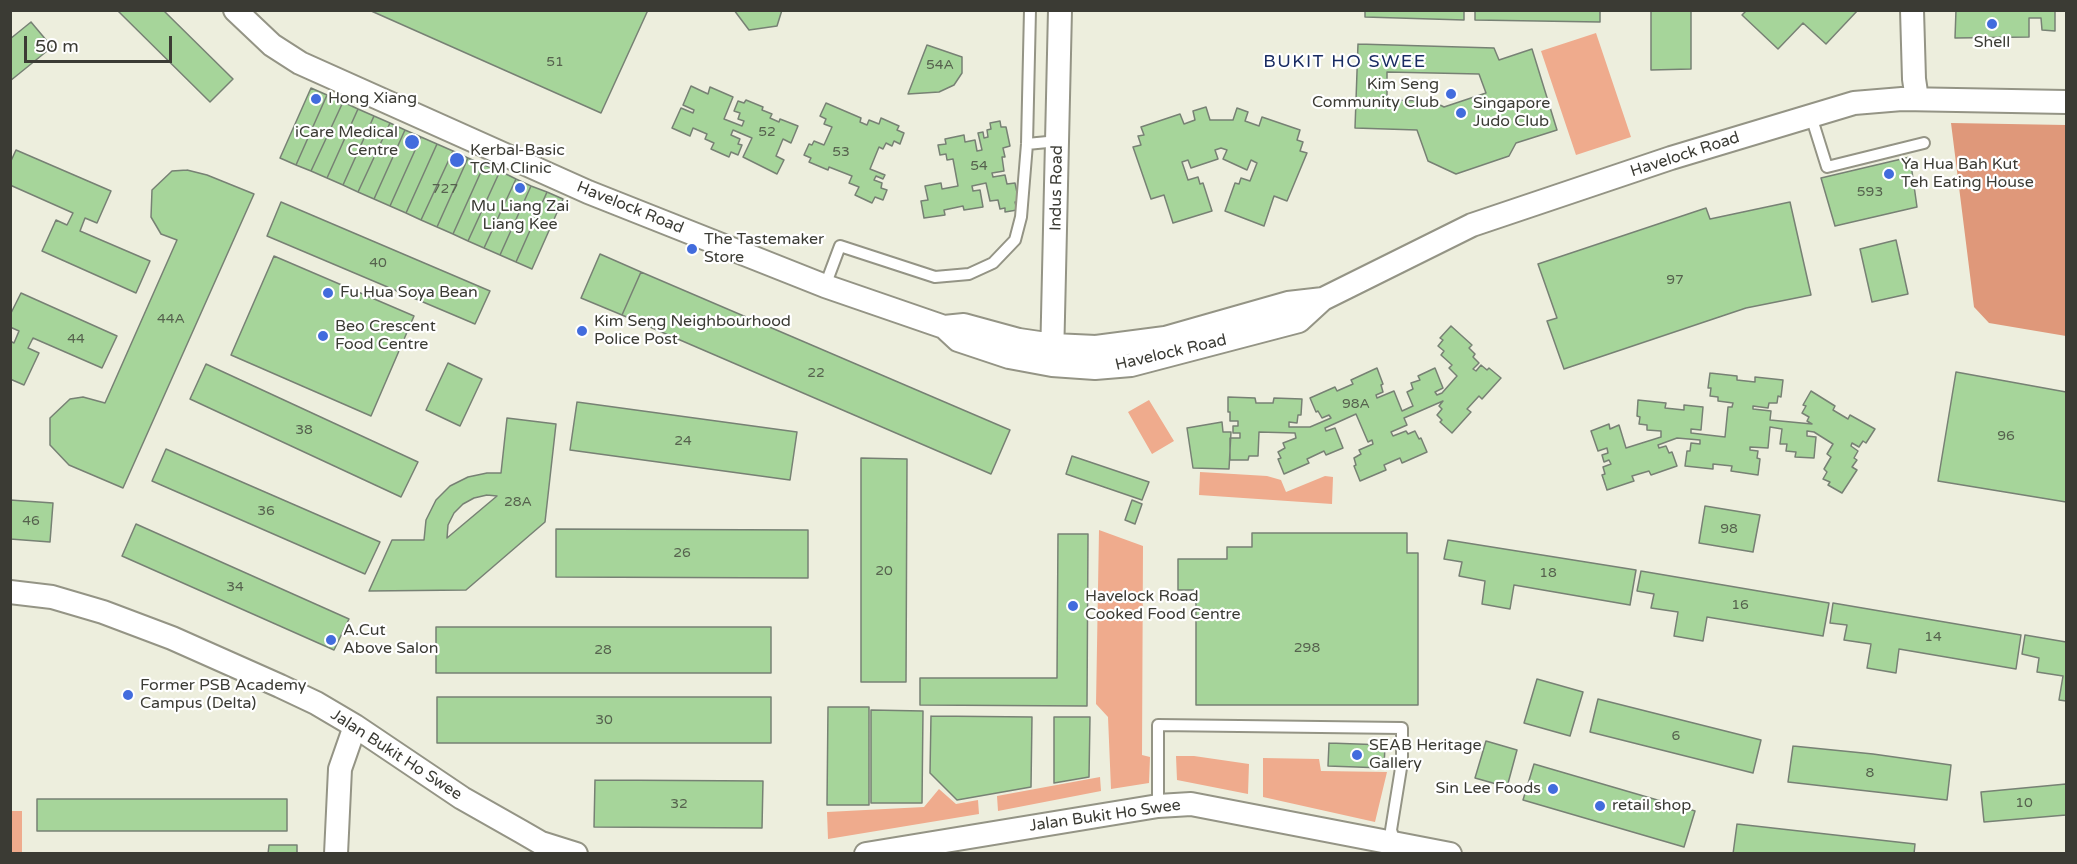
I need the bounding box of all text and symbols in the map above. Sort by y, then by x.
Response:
marker: Shell [1985,17,1999,31]
scale bar [27,24,176,62]
place label: Shell [1974,33,2010,53]
text: 50 m [35,35,79,57]
district label: BUKIT HO SWEE [1263,51,1427,73]
house number: 51 [546,54,564,70]
house number: 54A [926,57,954,73]
place label: Kim Seng Community Club [1312,75,1439,113]
marker: Kim Seng Community Club [1444,87,1458,101]
place label: Hong Xiang [328,89,417,109]
marker: Hong Xiang [309,92,323,106]
place label: Singapore Judo Club [1473,94,1550,132]
marker: Singapore Judo Club [1454,106,1468,120]
place label: iCare Medical Centre [295,123,398,161]
house number: 52 [758,124,776,140]
street label: Havelock Road [1628,128,1742,182]
marker: iCare Medical Centre [403,133,421,151]
place label: Kerbal-Basic TCM Clinic [470,141,565,179]
house number: 53 [832,144,850,160]
street label: Indus Road [1047,145,1067,231]
marker: Kerbal-Basic TCM Clinic [448,151,466,169]
place label: Ya Hua Bah Kut Teh Eating House [1901,155,2034,193]
house number: 54 [970,158,988,174]
marker: Ya Hua Bah Kut Teh Eating House [1882,167,1896,181]
street label: Havelock Road [574,178,686,238]
house number: 727 [432,181,458,197]
marker: Mu Liang Zai Liang Kee [513,181,527,195]
house number: 593 [1857,184,1883,200]
place label: Mu Liang Zai Liang Kee [471,197,569,235]
place label: The Tastemaker Store [704,230,824,268]
marker: The Tastemaker Store [685,242,699,256]
house number: 40 [369,255,387,271]
house number: 97 [1666,272,1684,288]
place label: Fu Hua Soya Bean [340,283,478,303]
marker: Fu Hua Soya Bean [321,286,335,300]
house number: 44A [157,311,185,327]
place label: Kim Seng Neighbourhood Police Post [594,312,791,350]
place label: Beo Crescent Food Centre [335,317,436,355]
marker: Kim Seng Neighbourhood Police Post [575,324,589,338]
marker: Beo Crescent Food Centre [316,329,330,343]
house number: 44 [67,331,85,347]
street label: Havelock Road [1113,331,1229,375]
house number: 22 [807,365,825,381]
house number: 98A [1342,396,1370,412]
house number: 38 [295,422,313,438]
house number: 96 [1997,428,2015,444]
house number: 24 [674,433,692,449]
house number: 28A [504,494,532,510]
house number: 36 [257,503,275,519]
house number: 46 [22,513,40,529]
house number: 98 [1720,521,1738,537]
house number: 26 [673,545,691,561]
house number: 20 [875,563,893,579]
house number: 18 [1539,565,1557,581]
house number: 34 [226,579,244,595]
place label: Havelock Road Cooked Food Centre [1085,587,1241,625]
house number: 16 [1731,597,1749,613]
marker: Havelock Road Cooked Food Centre [1066,599,1080,613]
place label: A.Cut Above Salon [343,621,438,659]
house number: 14 [1924,629,1942,645]
marker: A.Cut Above Salon [324,633,338,647]
house number: 298 [1294,640,1320,656]
house number: 28 [594,642,612,658]
place label: Former PSB Academy Campus (Delta) [140,676,306,714]
marker: Former PSB Academy Campus (Delta) [121,688,135,702]
street label: Jalan Bukit Ho Swee [327,705,465,805]
house number: 30 [595,712,613,728]
house number: 6 [1672,728,1680,744]
place label: SEAB Heritage Gallery [1369,736,1482,774]
marker: SEAB Heritage Gallery [1350,748,1364,762]
house number: 8 [1866,765,1874,781]
place label: Sin Lee Foods [1436,779,1541,799]
marker: Sin Lee Foods [1546,782,1560,796]
house number: 10 [2015,795,2033,811]
house number: 32 [670,796,688,812]
street label: Jalan Bukit Ho Swee [1028,796,1182,836]
place label: retail shop [1612,796,1691,816]
marker: retail shop [1593,799,1607,813]

